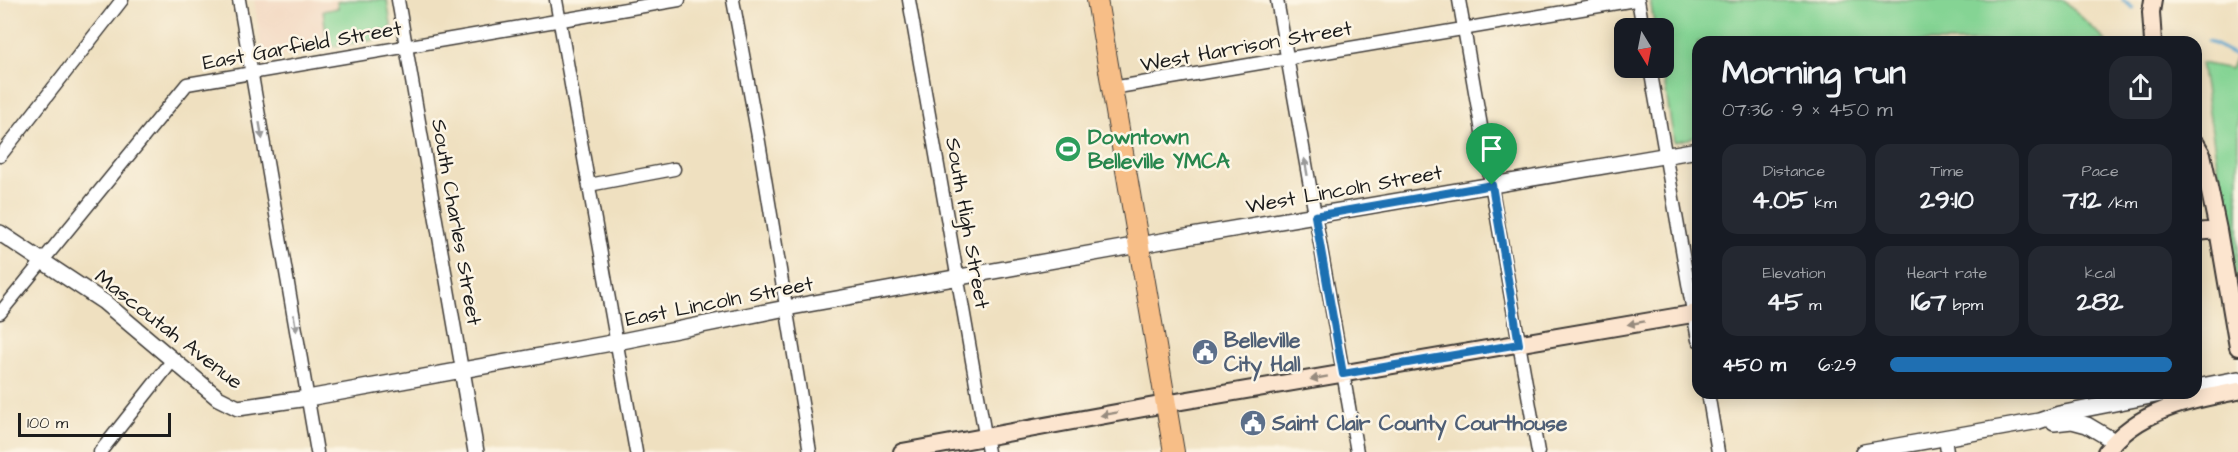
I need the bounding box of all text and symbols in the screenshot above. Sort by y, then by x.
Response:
street label: East Garfield Street [200,14,404,77]
street label: West Harrison Street [1138,14,1355,79]
north arrow [1614,18,1674,78]
map controls [1614,18,1674,78]
text: Morning run [1722,50,1906,96]
button: share [2109,56,2172,119]
text: 07:36 · 9 × 450 m [1722,96,1893,124]
street label: South Charles Street [424,117,489,328]
one-way arrow [257,122,266,141]
place label: Downtown Belleville YMCA [1088,123,1230,176]
pin [1466,123,1517,185]
icon: arrive [1475,132,1508,165]
sports icon: Downtown Belleville YMCA [1053,134,1083,164]
street label: South High Street [936,135,997,312]
one-way arrow [1301,157,1310,176]
street label: West Lincoln Street [1244,158,1445,221]
text: Distance [1763,160,1825,182]
text: Time [1930,160,1964,182]
text: Pace [2081,160,2119,182]
text: 4.05 [1752,182,1808,218]
text: 29:10 [1920,182,1974,218]
text: 7:12 [2063,182,2101,218]
text: km [1808,192,1836,214]
text: /km [2101,192,2137,214]
street label: Mascoutah Avenue [89,262,249,396]
text: Elevation [1763,262,1825,284]
text: Heart rate [1907,262,1987,284]
text: kcal [2085,262,2115,284]
street label: East Lincoln Street [623,269,816,334]
text: 45 [1767,284,1803,320]
text: 167 [1911,284,1946,320]
text: 282 [2077,284,2123,320]
text: m [1803,294,1821,316]
text: bpm [1946,294,1983,316]
one-way arrow [290,314,299,333]
one-way arrow [1626,319,1645,328]
place label: Belleville City Hall [1224,326,1301,382]
public building icon: Belleville City Hall [1190,337,1220,367]
text: 450 m [1722,351,1786,379]
text: 6:29 [1818,351,1857,379]
one-way arrow [1310,374,1329,383]
public building icon: Saint Clair County Courthouse [1238,408,1268,438]
place label: Saint Clair County Courthouse [1271,409,1568,441]
scale bar [18,410,171,438]
one-way arrow [1099,410,1118,419]
text: 100 m [27,412,68,434]

